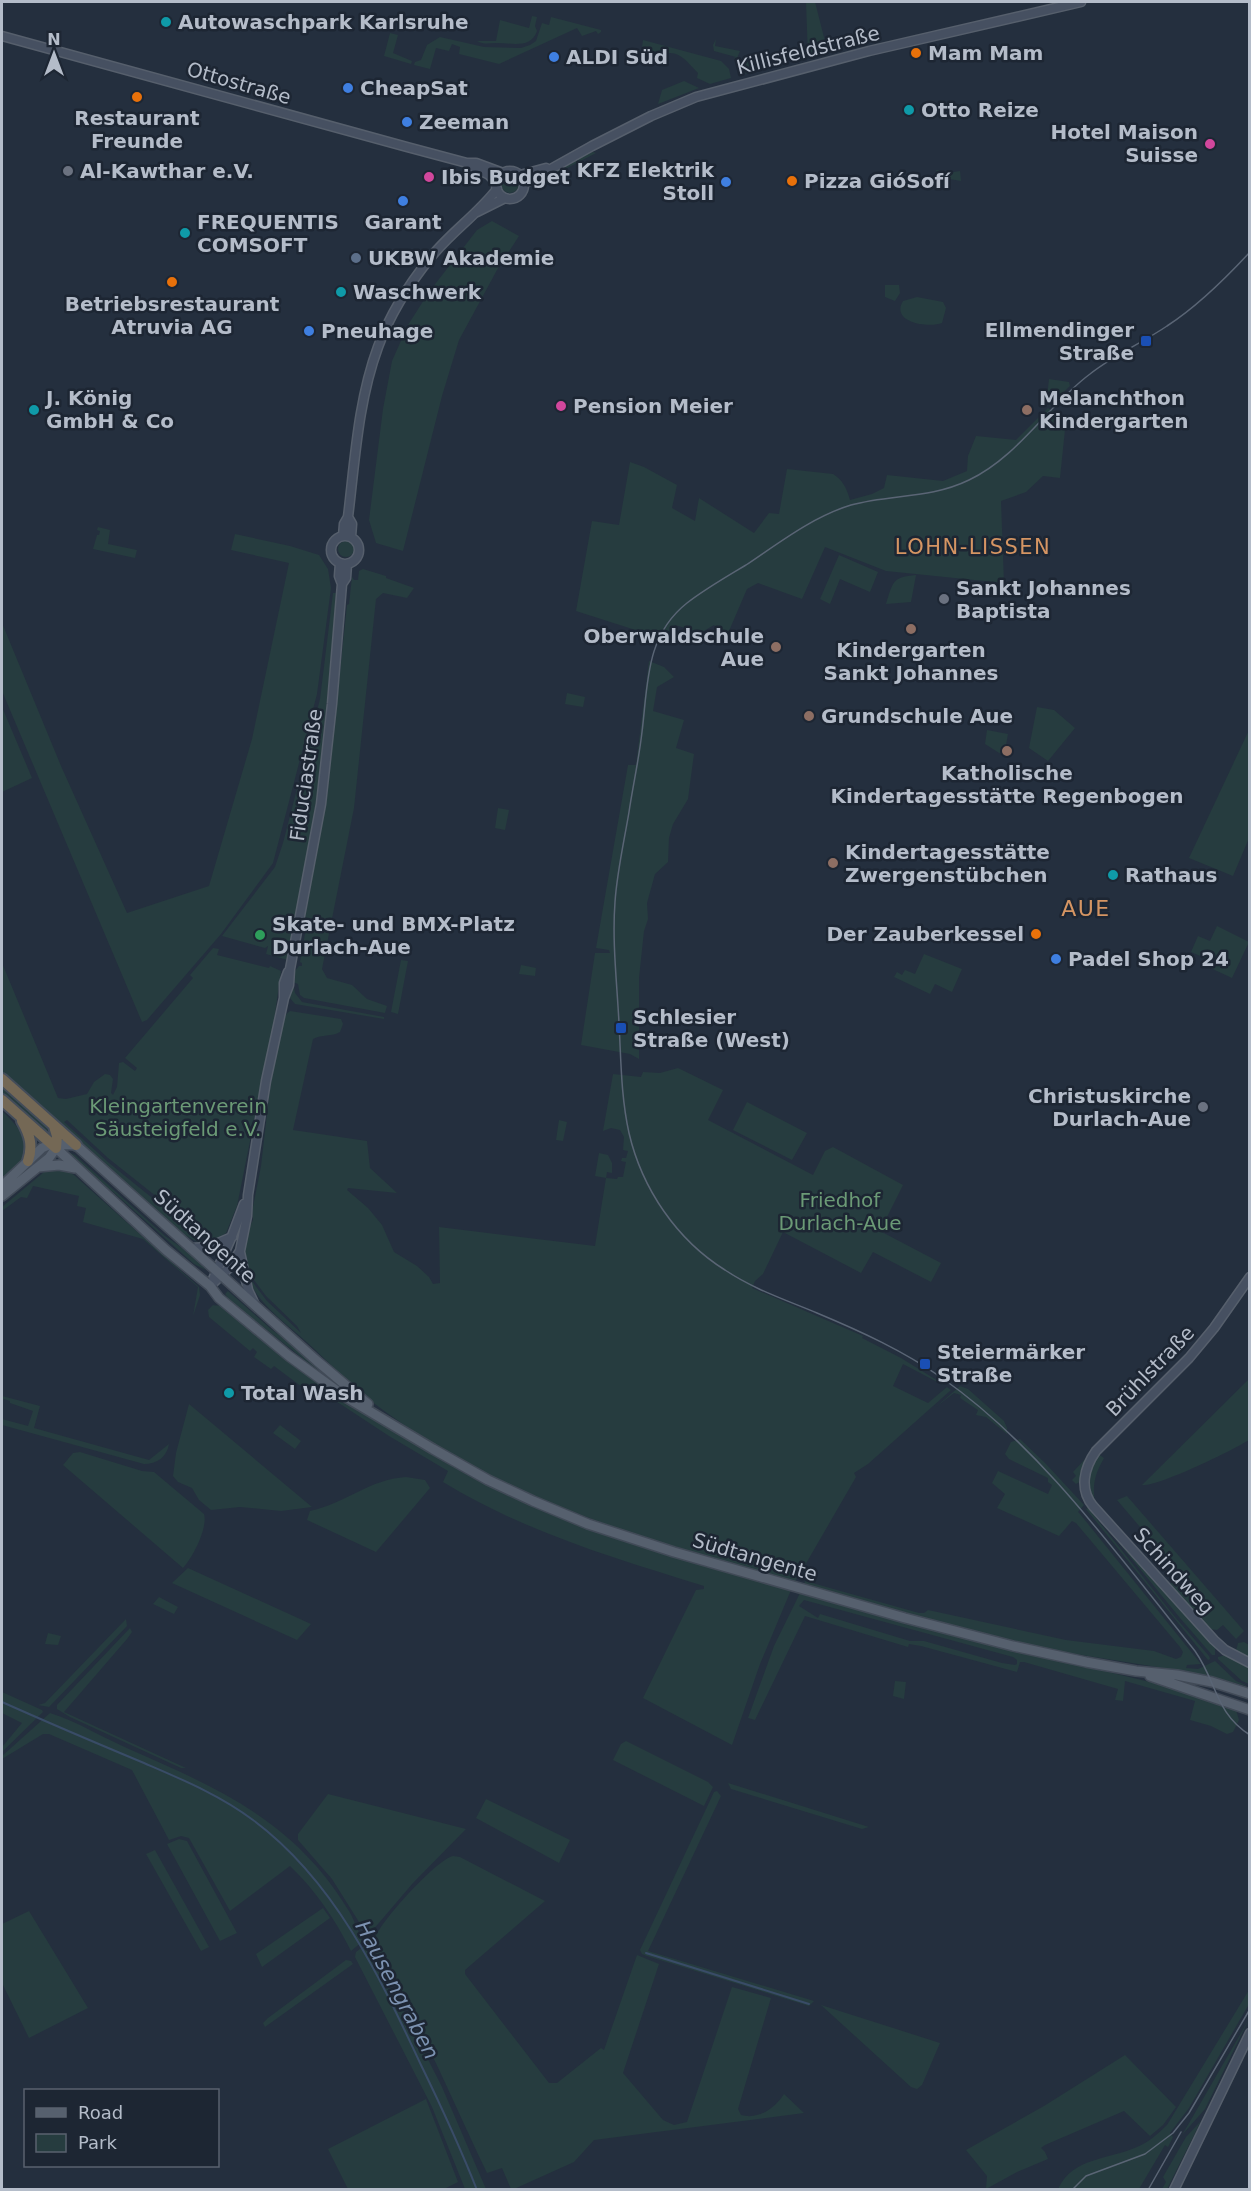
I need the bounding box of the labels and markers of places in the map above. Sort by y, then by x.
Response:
place label: Autowaschpark Karlsruhe [178,10,468,34]
marker: Autowaschpark Karlsruhe [159,15,173,29]
place label: Mam Mam [928,41,1043,65]
place label: ALDI Süd [566,45,668,69]
marker: Mam Mam [909,46,923,60]
marker: ALDI Süd [547,50,561,64]
place label: CheapSat [360,76,468,100]
marker: CheapSat [341,81,355,95]
marker: Restaurant Freunde [130,90,144,104]
place label: Otto Reize [921,98,1039,122]
marker: Otto Reize [902,103,916,117]
place label: Restaurant Freunde [74,106,200,153]
place label: Zeeman [419,110,509,134]
marker: Zeeman [400,115,414,129]
place label: Hotel Maison Suisse [1050,120,1198,167]
marker: Hotel Maison Suisse [1203,137,1217,151]
place label: KFZ Elektrik Stoll [576,158,715,205]
place label: Al-Kawthar e.V. [80,159,254,183]
marker: Al-Kawthar e.V. [61,164,75,178]
place label: Ibis Budget [441,165,570,189]
place label: Pizza GióSofí [804,169,951,193]
marker: Ibis Budget [422,170,436,184]
marker: Pizza GióSofí [785,174,799,188]
marker: KFZ Elektrik Stoll [719,175,733,189]
marker: Garant [396,194,410,208]
place label: FREQUENTIS COMSOFT [197,210,339,257]
place label: Garant [364,210,442,234]
marker: FREQUENTIS COMSOFT [178,226,192,240]
place label: UKBW Akademie [368,246,554,270]
marker: UKBW Akademie [349,251,363,265]
marker: Betriebsrestaurant Atruvia AG [165,275,179,289]
place label: Waschwerk [353,280,482,304]
marker: Waschwerk [334,285,348,299]
place label: Betriebsrestaurant Atruvia AG [65,292,280,339]
place label: Ellmendinger Straße [985,318,1134,365]
place label: Pneuhage [321,319,433,343]
marker: Pneuhage [302,324,316,338]
marker: Ellmendinger Straße [1139,334,1153,348]
place label: J. König GmbH & Co [44,386,174,433]
place label: Melanchthon Kindergarten [1039,386,1188,433]
place label: Pension Meier [573,394,733,418]
marker: Pension Meier [554,399,568,413]
marker: J. König GmbH & Co [27,403,41,417]
marker: Melanchthon Kindergarten [1020,403,1034,417]
place label: Sankt Johannes Baptista [956,576,1131,623]
marker: Sankt Johannes Baptista [937,592,951,606]
marker: Kindergarten Sankt Johannes [904,622,918,636]
place label: Oberwaldschule Aue [583,624,764,671]
place label: Kindergarten Sankt Johannes [824,638,998,685]
marker: Oberwaldschule Aue [769,640,783,654]
place label: Grundschule Aue [821,704,1013,728]
marker: Grundschule Aue [802,709,816,723]
marker: Katholische Kindertagesstätte Regenbogen [1000,744,1014,758]
place label: Katholische Kindertagesstätte Regenbogen [830,761,1184,808]
place label: Kindertagesstätte Zwergenstübchen [845,840,1050,887]
marker: Kindertagesstätte Zwergenstübchen [826,856,840,870]
place label: Rathaus [1125,863,1217,887]
marker: Rathaus [1106,868,1120,882]
place label: Skate- und BMX-Platz Durlach-Aue [272,912,515,959]
place label: Der Zauberkessel [826,922,1024,946]
marker: Der Zauberkessel [1029,927,1043,941]
marker: Skate- und BMX-Platz Durlach-Aue [253,928,267,942]
place label: Padel Shop 24 [1068,947,1229,971]
marker: Padel Shop 24 [1049,952,1063,966]
place label: Schlesier Straße (West) [633,1005,790,1052]
marker: Schlesier Straße (West) [614,1021,628,1035]
place label: Christuskirche Durlach-Aue [1028,1084,1191,1131]
marker: Christuskirche Durlach-Aue [1196,1100,1210,1114]
place label: Steiermärker Straße [937,1340,1085,1387]
marker: Steiermärker Straße [918,1357,932,1371]
place label: Total Wash [241,1381,364,1405]
marker: Total Wash [222,1386,236,1400]

